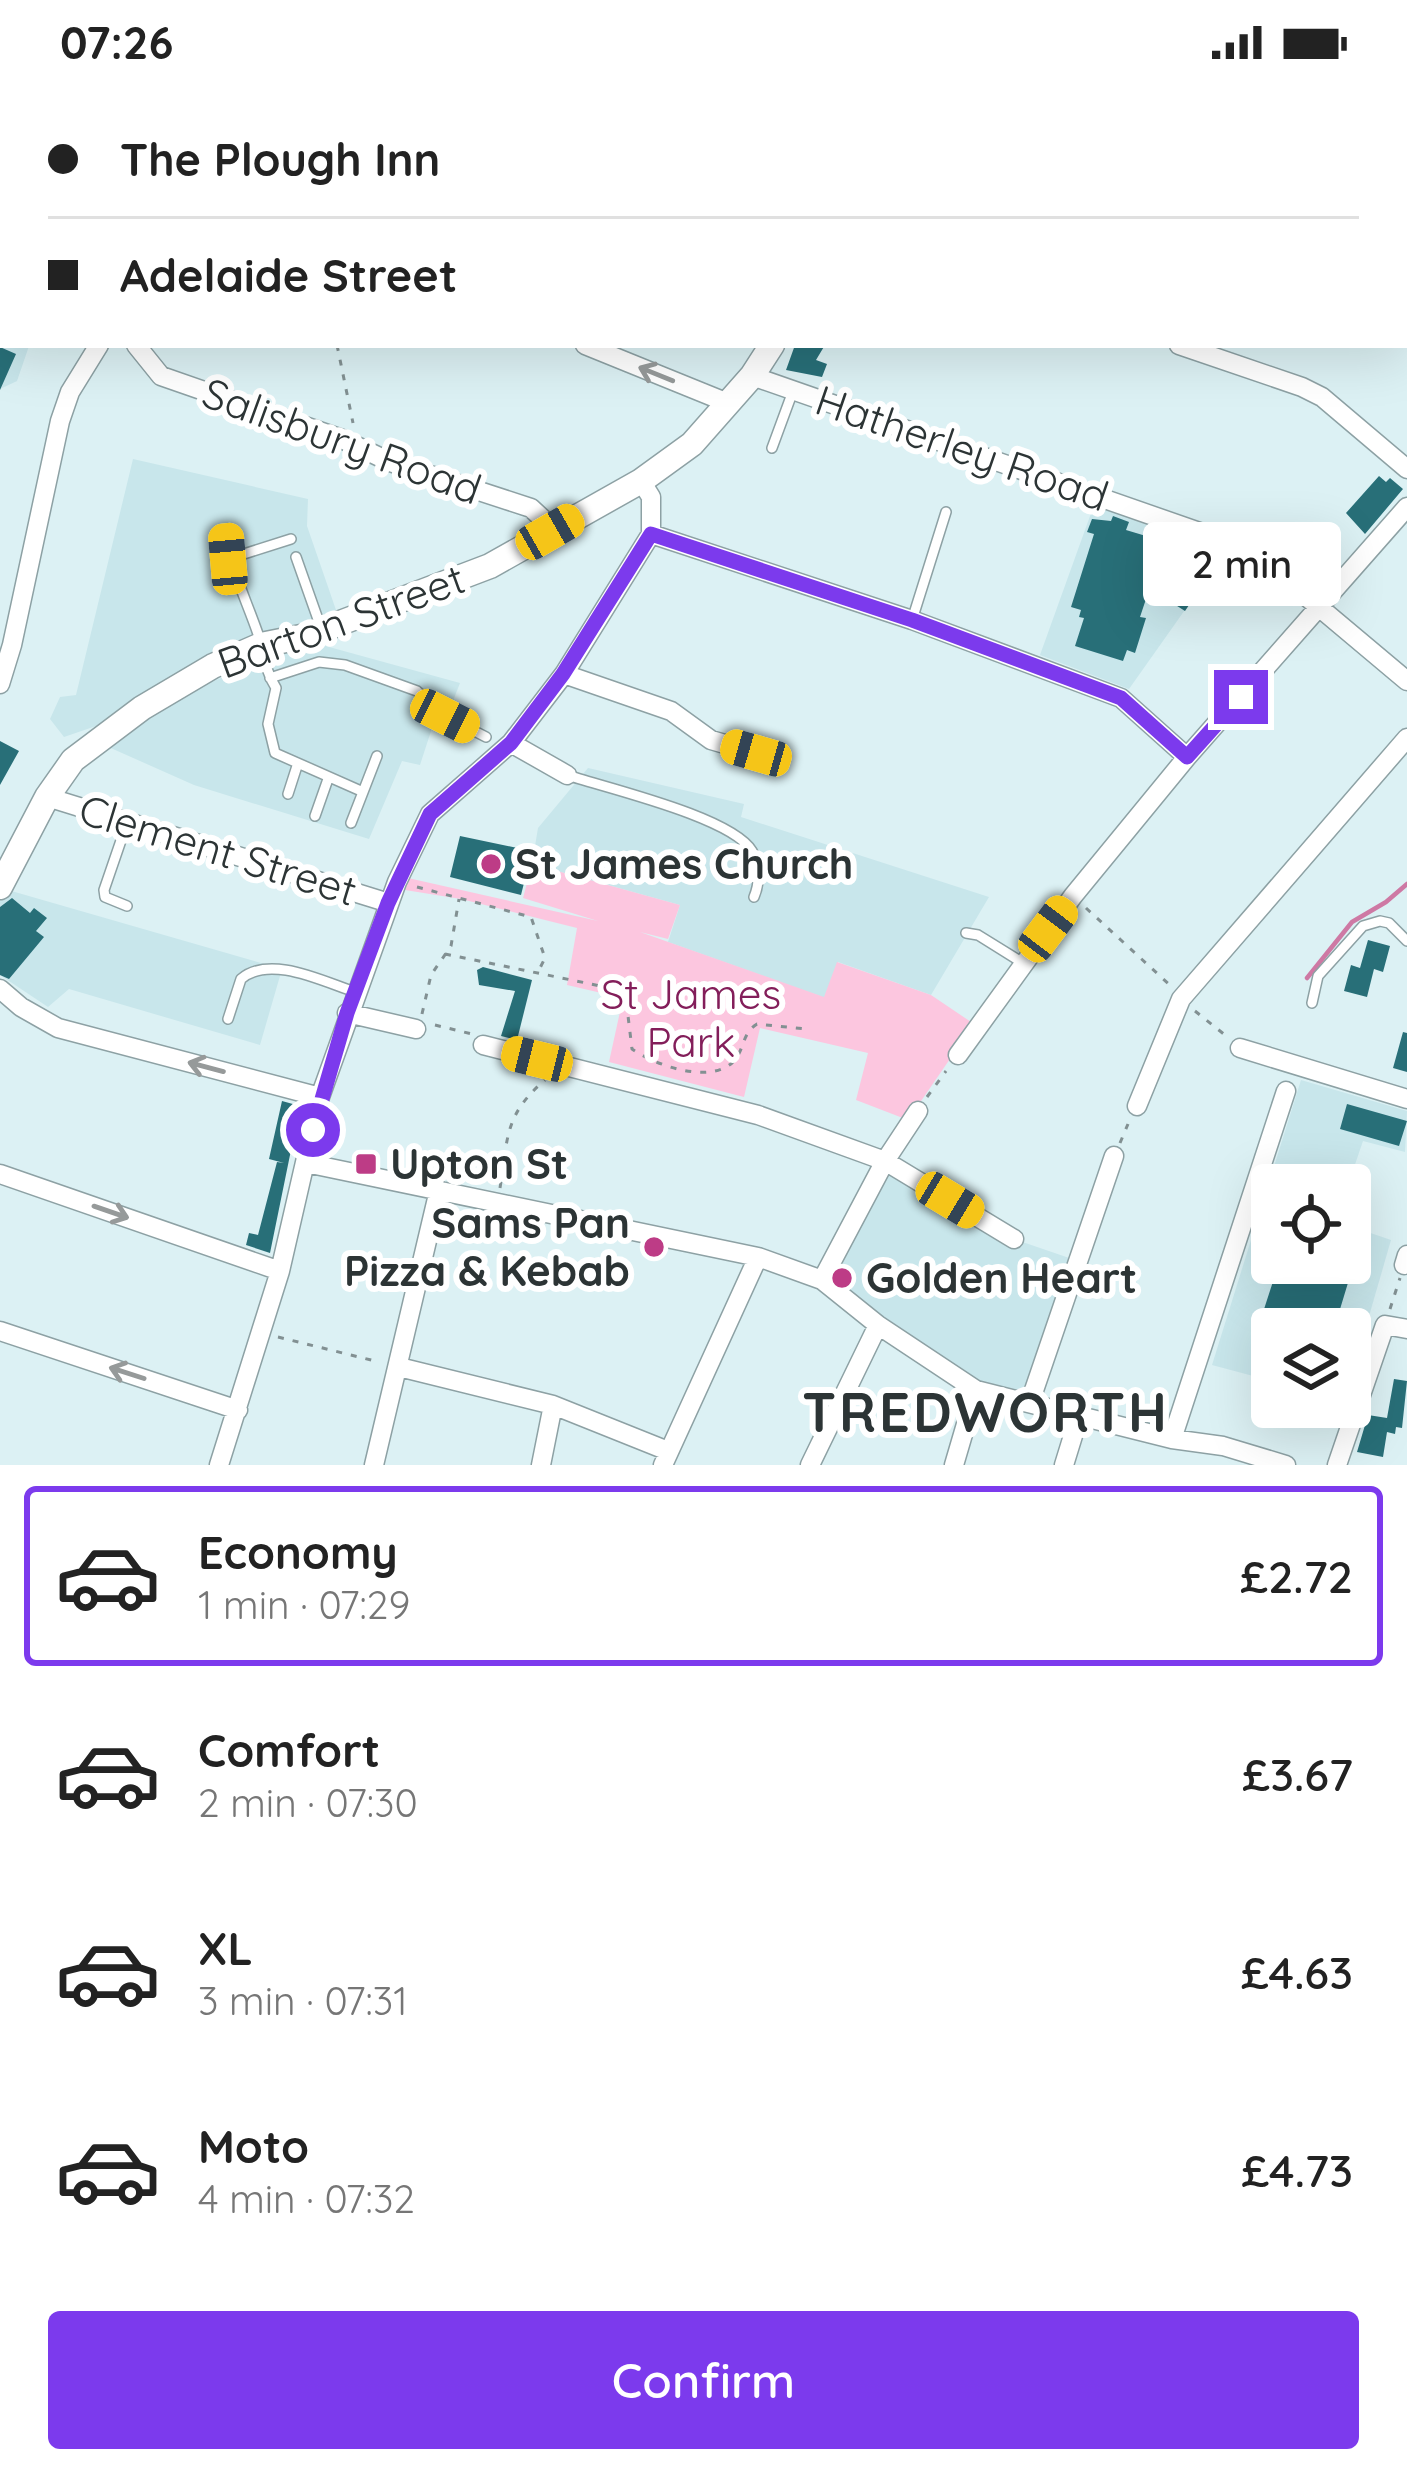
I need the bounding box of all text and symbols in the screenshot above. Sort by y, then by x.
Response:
text: 07:26 [60,14,173,70]
text: The Plough Inn [120,131,440,187]
text: Adelaide Street [120,247,457,303]
one-way arrow [639,362,676,383]
street label: Salisbury Road [196,366,489,515]
street label: Hatherley Road [809,373,1115,522]
car [510,498,590,566]
car [207,522,249,596]
callout: 2 min [1142,523,1340,607]
text: 2 min [1192,539,1292,588]
street label: Barton Street [210,551,472,690]
route end [1214,670,1268,724]
car [405,684,485,748]
car [716,726,796,780]
street label: Clement Street [73,782,363,917]
place label: St James Church [515,837,853,890]
marker: St James Church [478,851,504,877]
car [1012,889,1084,969]
park label: St James Park [601,967,781,1068]
car [498,1033,576,1085]
one-way arrow [188,1055,226,1077]
route start [286,1103,340,1157]
place label: Upton St [390,1137,568,1190]
marker: Upton St [353,1151,379,1177]
map controls [1251,1164,1371,1428]
button: locate [1251,1164,1371,1284]
car [910,1166,990,1234]
place label: Sams Pan Pizza & Kebab [344,1196,630,1297]
one-way arrow [91,1203,128,1224]
marker: Sams Pan Pizza & Kebab [641,1234,667,1260]
place label: Golden Heart [866,1251,1137,1304]
marker: Golden Heart [829,1265,855,1291]
button: layers [1251,1308,1371,1428]
one-way arrow [109,1361,146,1382]
district label: TREDWORTH [802,1378,1170,1446]
icon: car [54,1522,162,1630]
text: Economy [198,1524,398,1580]
text: £2.72 [1240,1548,1353,1604]
text: 1 min · 07:29 [198,1580,410,1629]
icon: car [54,1720,162,1828]
text: Comfort [198,1722,380,1778]
text: £3.67 [1242,1746,1353,1802]
text: 2 min · 07:30 [198,1778,418,1827]
icon: car [54,1918,162,2026]
text: XL [198,1920,253,1976]
text: £4.63 [1241,1944,1353,2000]
text: 3 min · 07:31 [198,1976,408,2025]
icon: car [54,2116,162,2224]
text: Moto [198,2118,309,2174]
text: £4.73 [1241,2142,1353,2198]
text: 4 min · 07:32 [198,2174,415,2223]
button: Confirm [48,2311,1359,2449]

